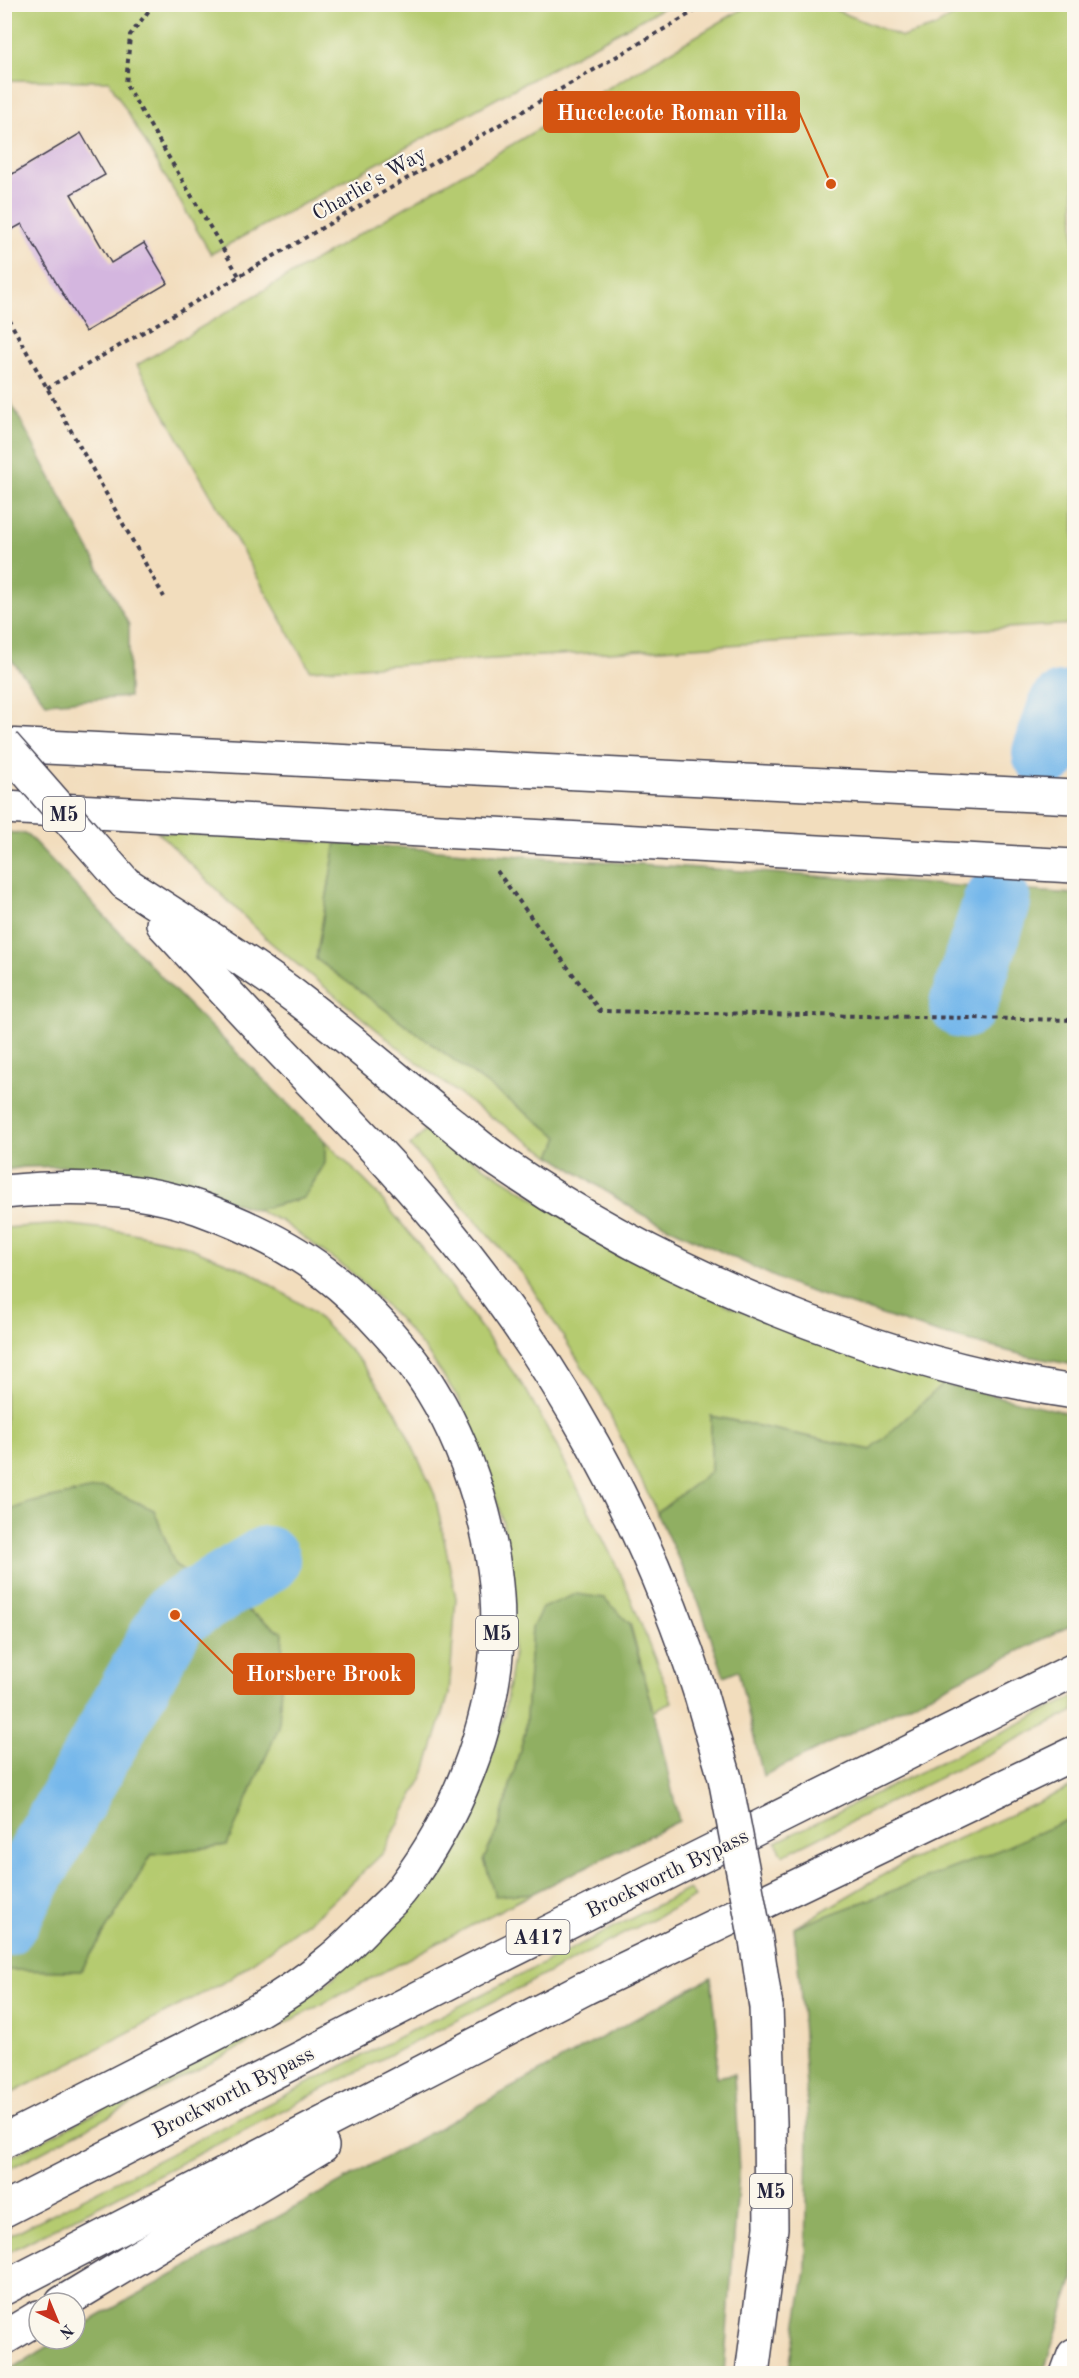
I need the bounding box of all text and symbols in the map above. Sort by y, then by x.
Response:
callout: Hucclecote Roman villa [544,92,799,132]
text: Hucclecote Roman villa [556,103,788,125]
street label: Charlie's Way [309,143,430,225]
road number: M5 [43,797,85,831]
road number: M5 [476,1616,518,1650]
callout: Horsbere Brook [234,1654,414,1694]
text: Horsbere Brook [246,1664,402,1686]
street label: Brockworth Bypass [583,1826,752,1923]
road number: A417 [506,1920,570,1954]
street label: Brockworth Bypass [150,2044,318,2143]
road number: M5 [750,2174,792,2208]
north arrow [27,2291,87,2351]
text: N [55,2320,76,2341]

